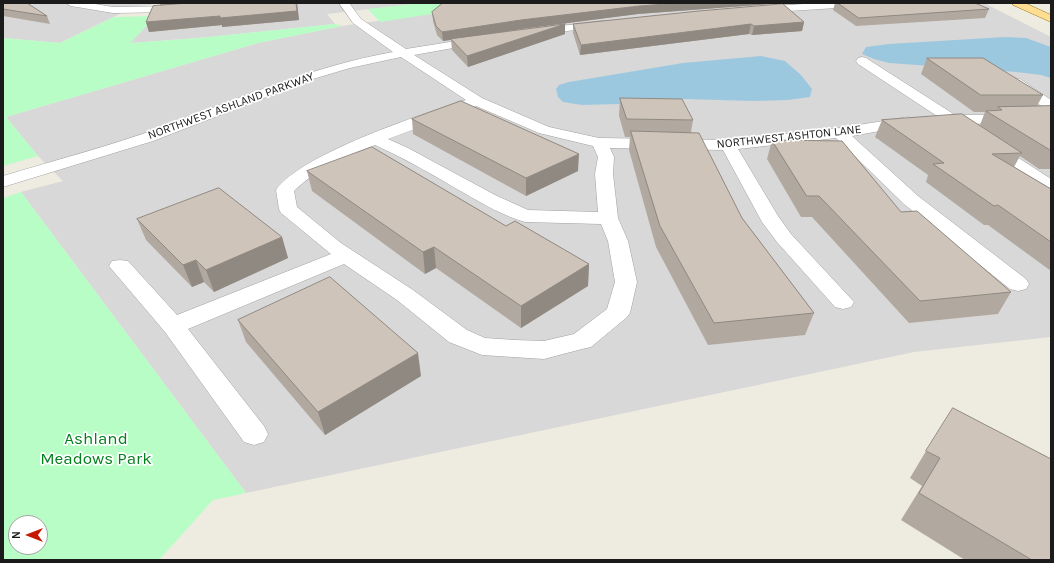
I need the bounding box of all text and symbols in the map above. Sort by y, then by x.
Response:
street label: NORTHWEST ASHLAND PARKWAY [146,69,316,143]
street label: NORTHWEST ASHTON LANE [716,122,862,152]
park label: Ashland Meadows Park [40,429,152,469]
north arrow [8,515,48,555]
text: N [10,531,23,539]

